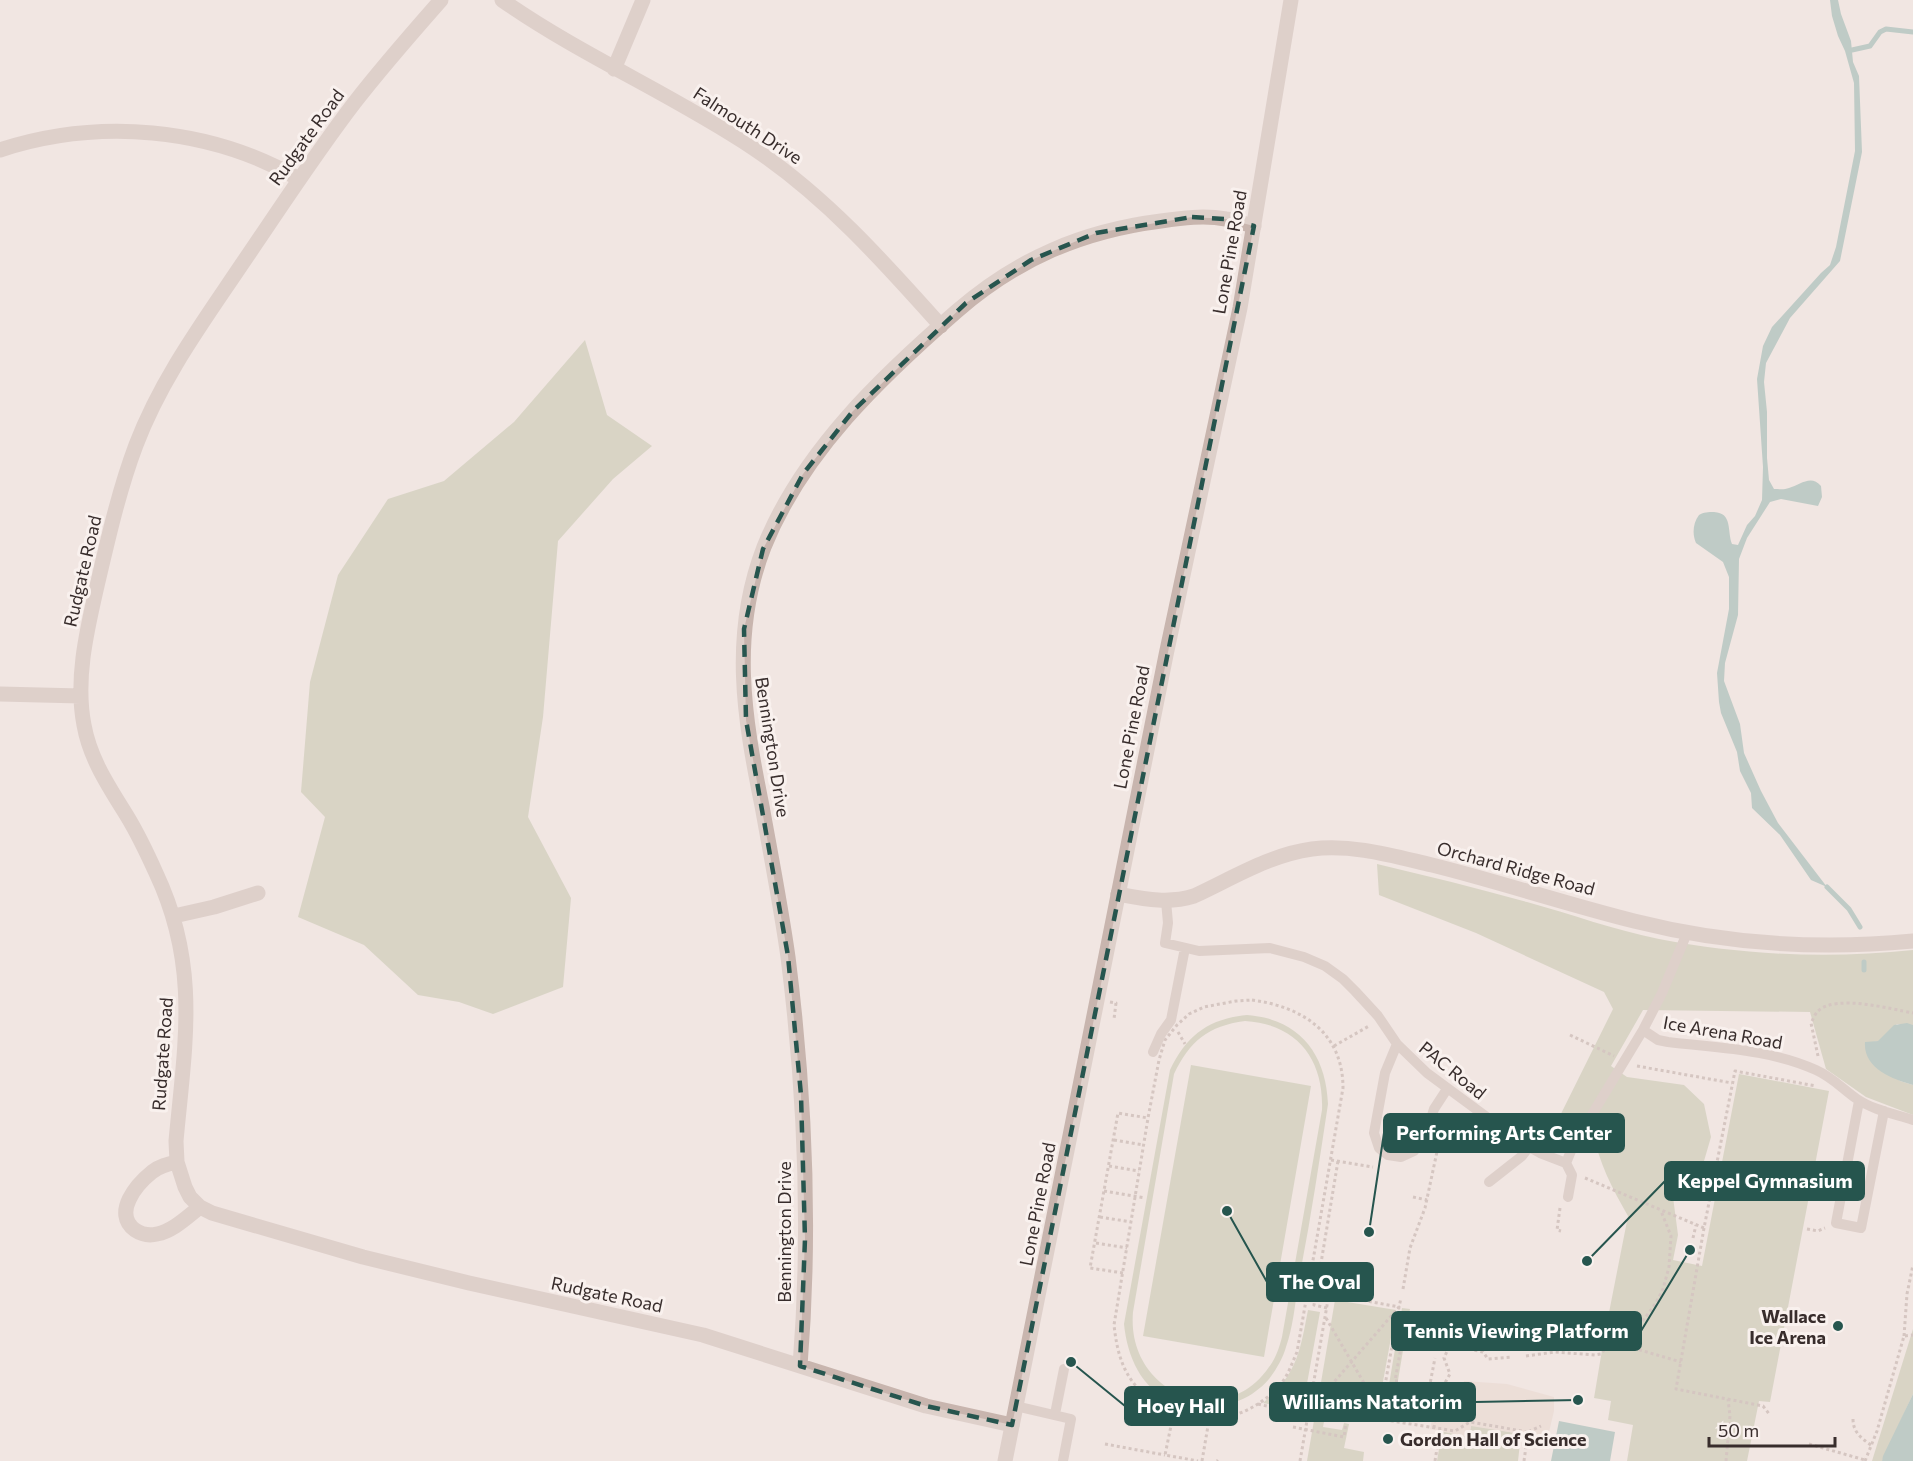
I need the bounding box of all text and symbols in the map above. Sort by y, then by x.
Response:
street label: Falmouth Drive [690,82,806,168]
street label: Rudgate Road [264,85,348,189]
street label: Lone Pine Road [1207,188,1251,316]
street label: Rudgate Road [58,513,106,629]
street label: Lone Pine Road [1108,663,1154,791]
street label: Bennington Drive [751,675,795,819]
street label: Orchard Ridge Road [1435,836,1597,900]
street label: Rudgate Road [147,997,177,1111]
street label: Ice Arena Road [1662,1011,1784,1053]
street label: PAC Road [1415,1036,1491,1104]
callout: Performing Arts Center [1384,1114,1624,1152]
text: Performing Arts Center [1396,1120,1612,1144]
street label: Lone Pine Road [1014,1140,1060,1268]
street label: Bennington Drive [773,1161,795,1303]
callout: Keppel Gymnasium [1665,1162,1864,1200]
text: Keppel Gymnasium [1677,1168,1853,1192]
callout: The Oval [1267,1263,1373,1301]
text: The Oval [1279,1269,1361,1293]
street label: Rudgate Road [549,1271,665,1317]
place label: Wallace Ice Arena [1749,1305,1826,1348]
callout: Tennis Viewing Platform [1392,1312,1641,1350]
text: Tennis Viewing Platform [1403,1318,1629,1342]
marker: Wallace Ice Arena [1831,1319,1845,1333]
callout: Williams Natatorim [1270,1383,1475,1421]
callout: Hoey Hall [1125,1387,1237,1425]
text: Williams Natatorim [1282,1389,1462,1413]
text: Hoey Hall [1137,1393,1225,1417]
scale bar [1709,1410,1835,1448]
text: 50 m [1718,1419,1759,1441]
place label: Gordon Hall of Science [1400,1428,1587,1450]
marker: Gordon Hall of Science [1381,1432,1395,1446]

